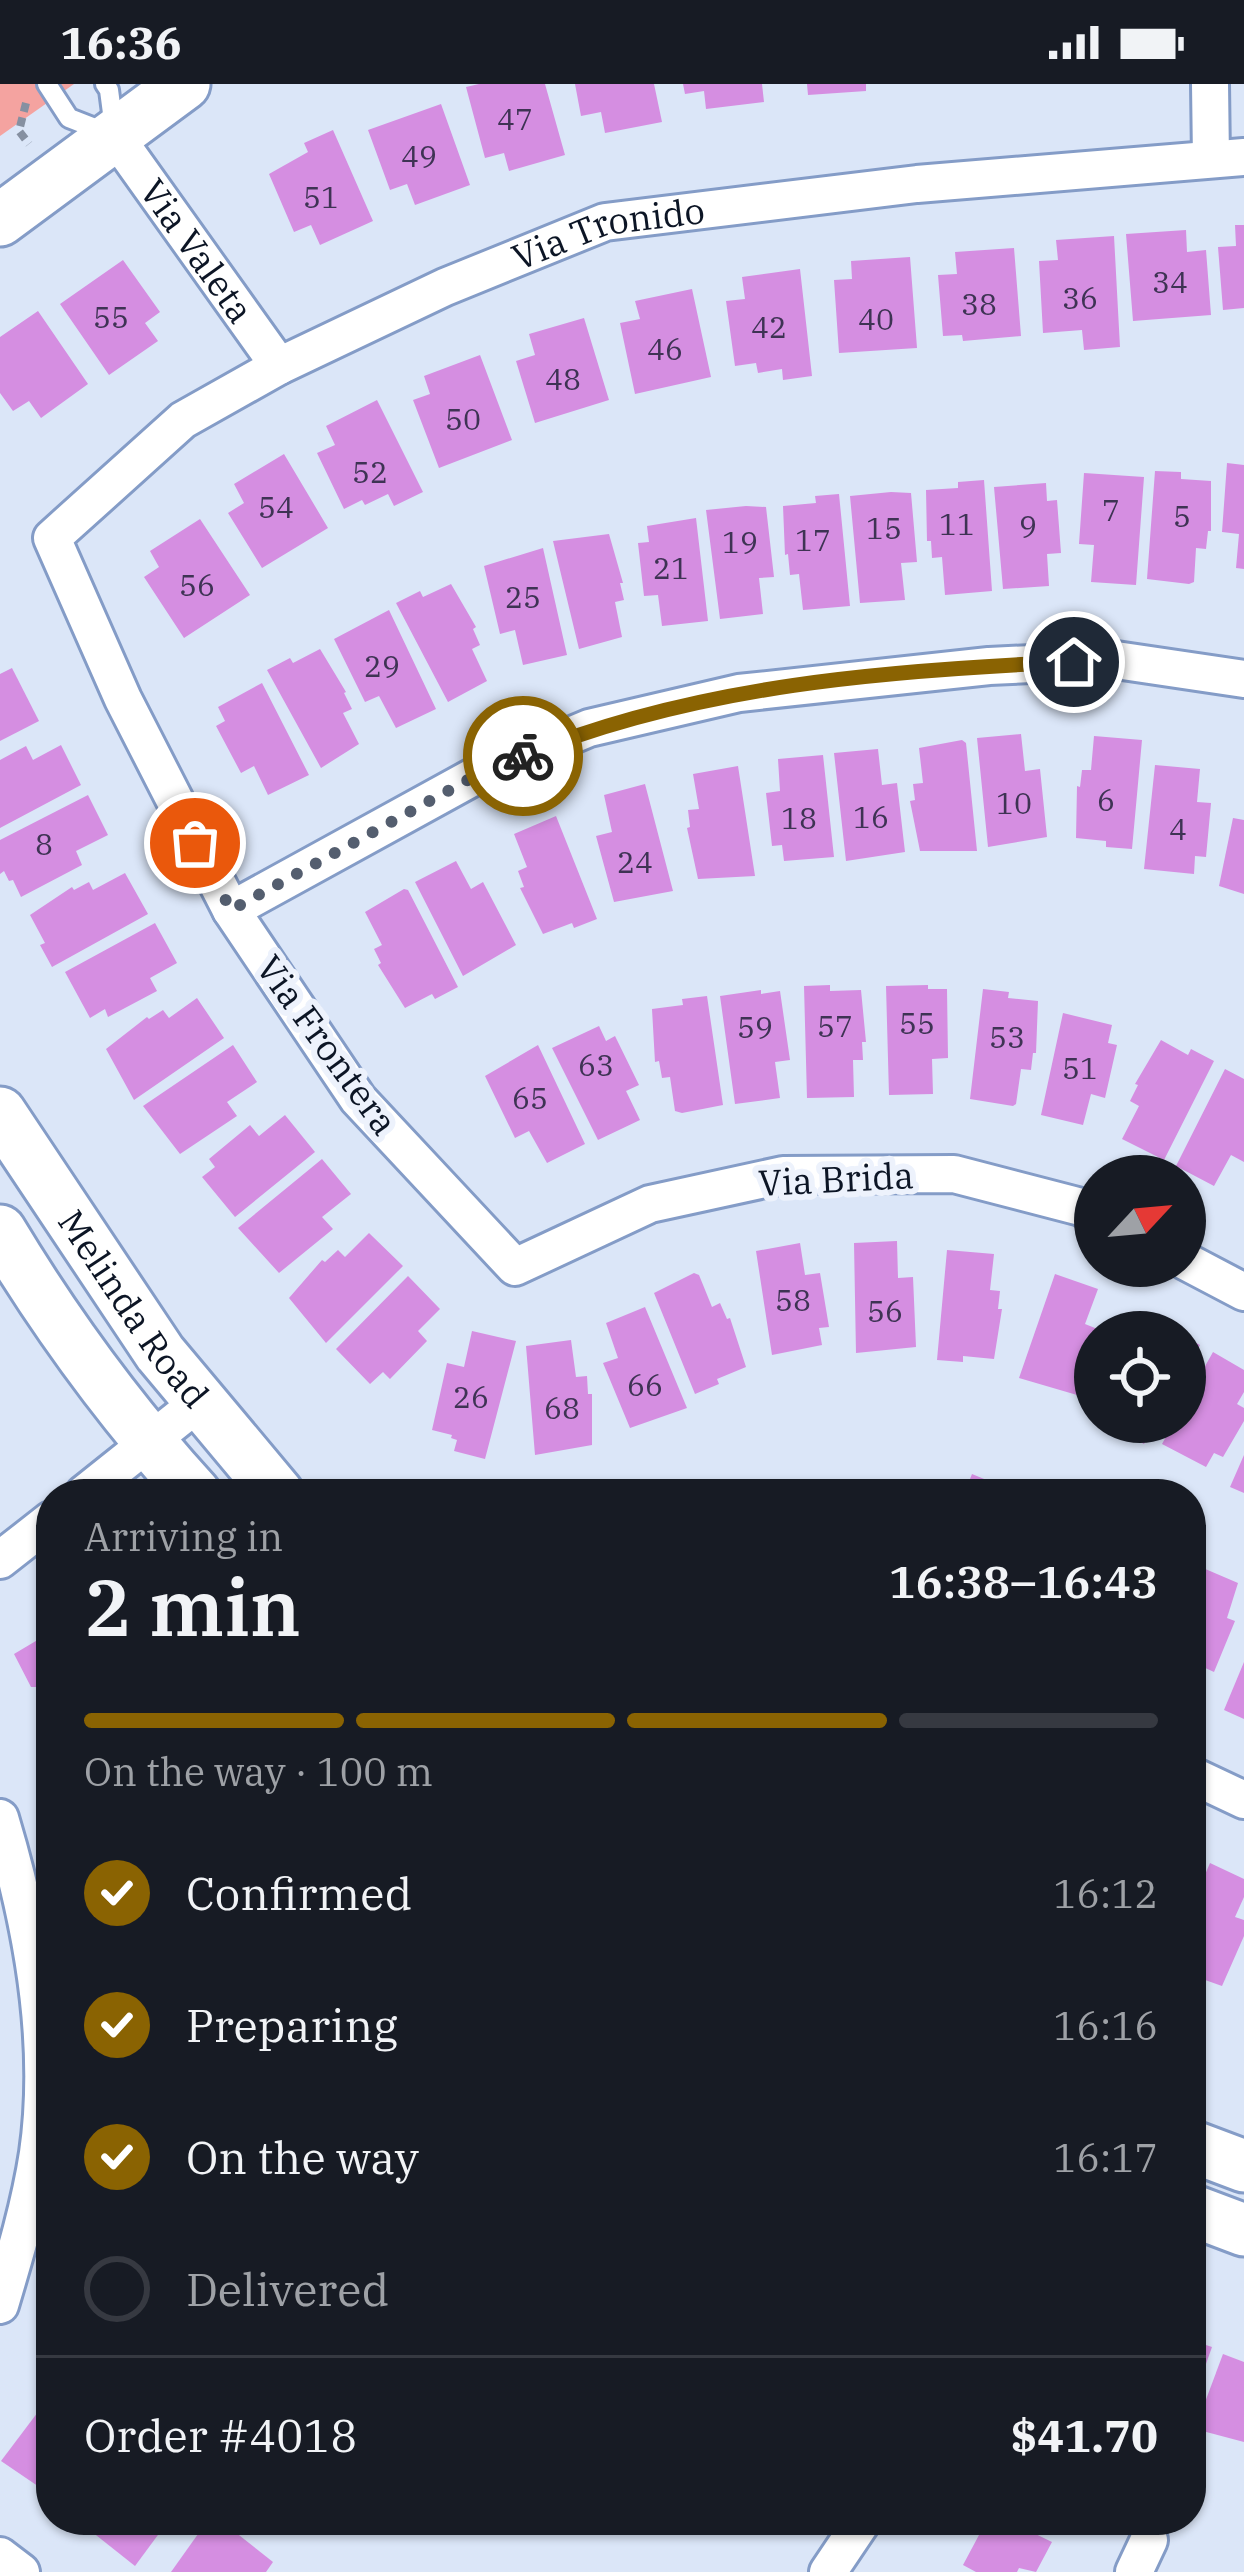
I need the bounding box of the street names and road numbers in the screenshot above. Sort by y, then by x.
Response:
street label: Via Valeta [130,169,265,332]
street label: Via Tronido [505,186,707,280]
street label: Via Frontera [246,946,408,1144]
street label: Via Brida [757,1151,915,1206]
street label: Melinda Road [48,1201,220,1417]

